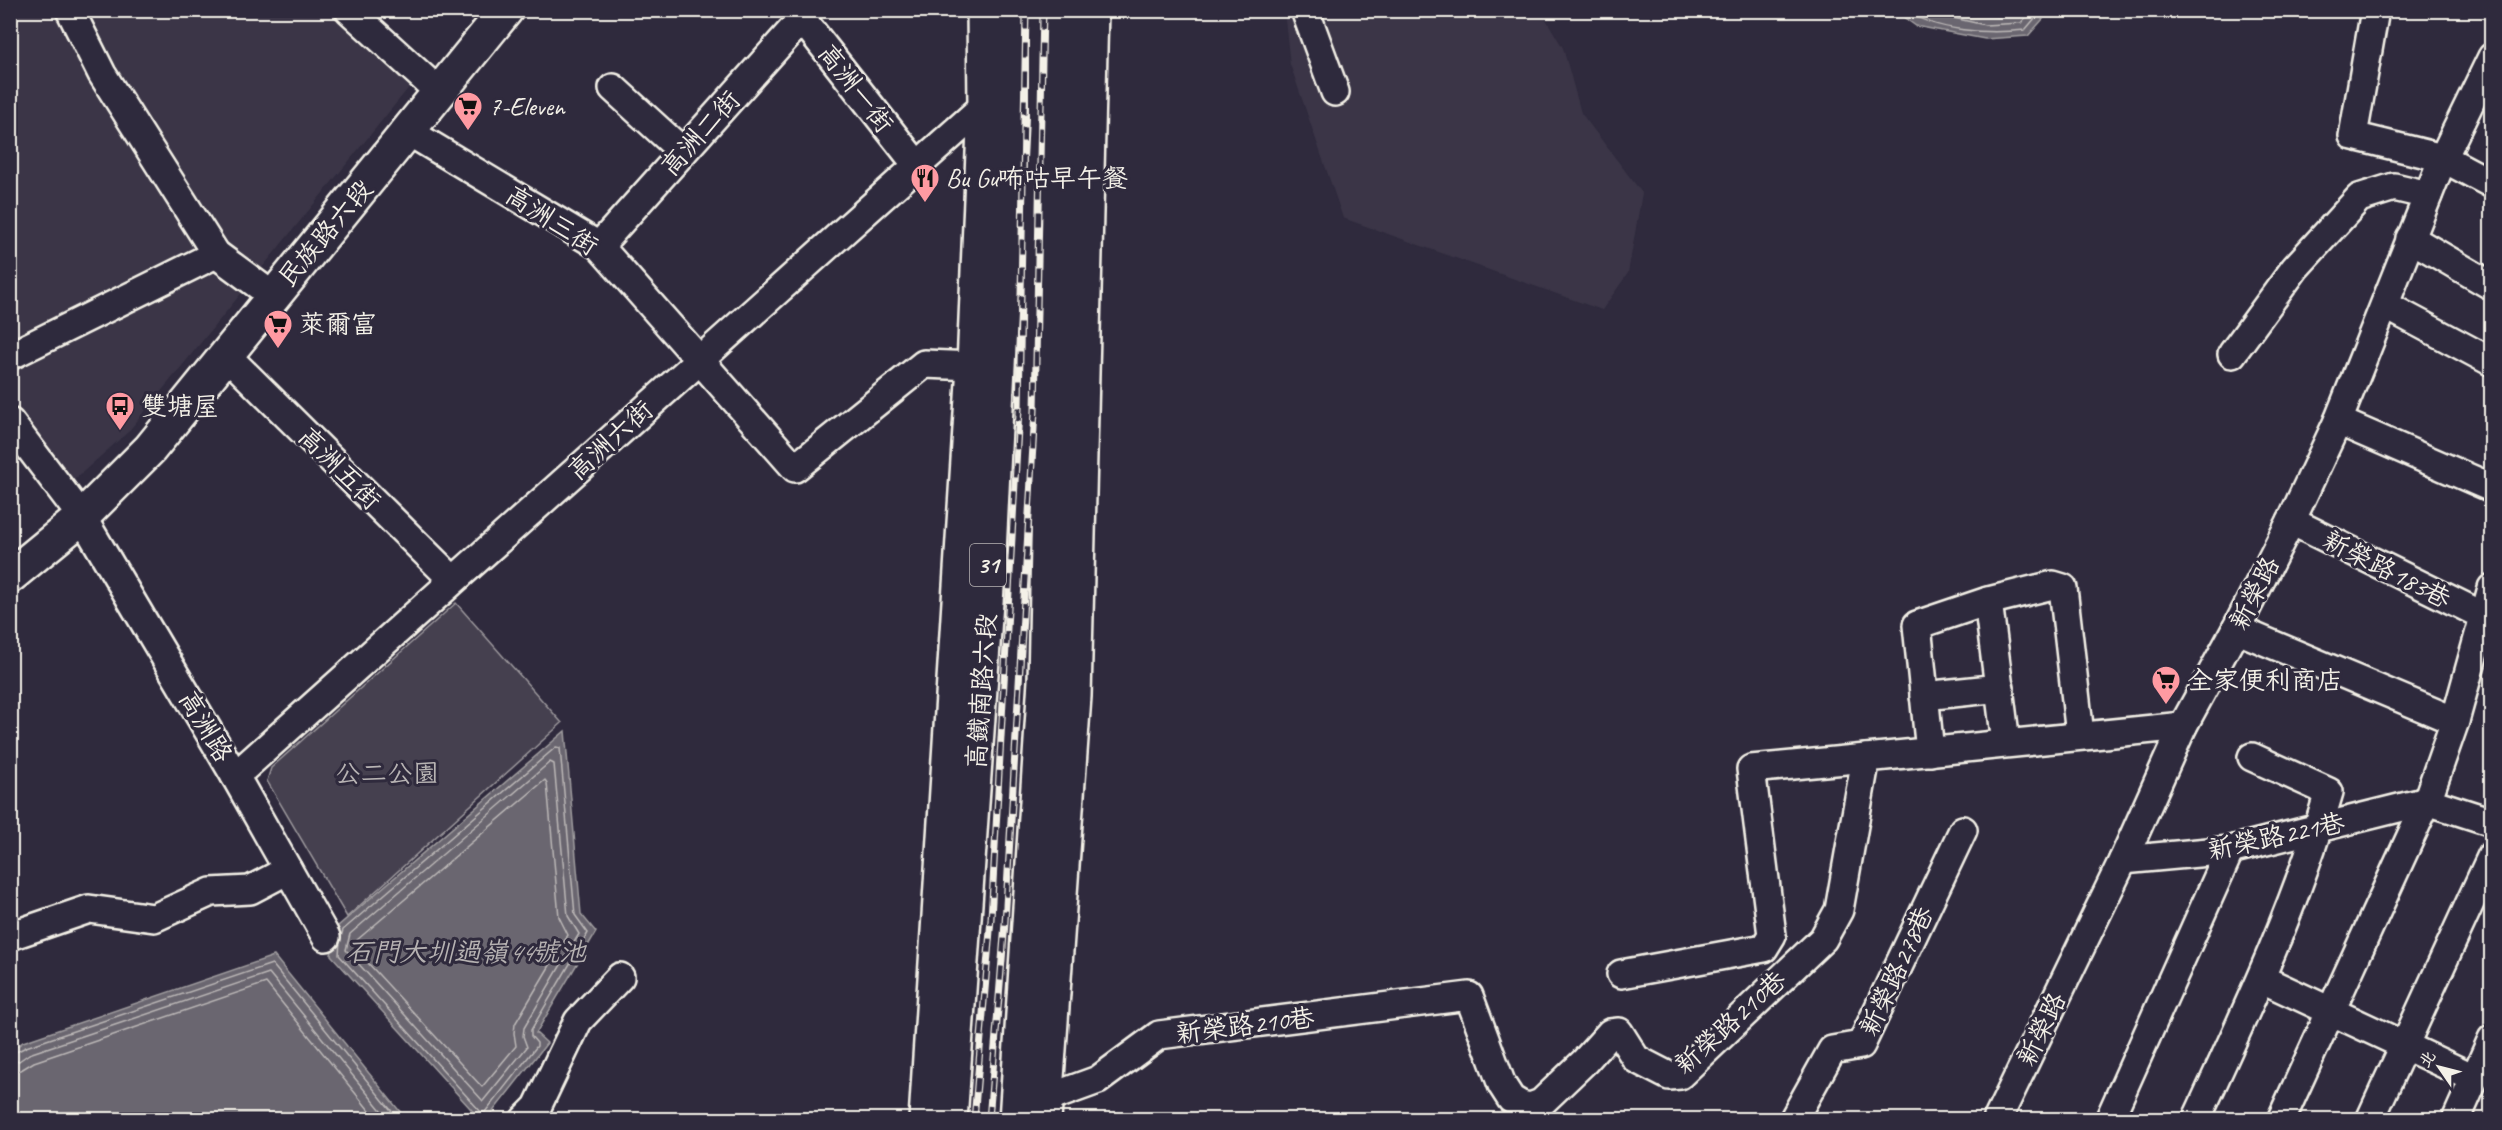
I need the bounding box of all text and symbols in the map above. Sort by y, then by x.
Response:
street label: 高洲一街 [811,37,901,139]
street label: 高洲二街 [653,84,747,183]
supermarket icon: 7-Eleven [452,90,484,132]
place label: 7-Eleven [489,90,566,123]
restaurant icon: Bu Gu咘咕早午餐 [909,162,941,204]
place label: Bu Gu咘咕早午餐 [946,162,1128,195]
street label: 民族路六段 [271,173,380,294]
street label: 高洲三街 [499,178,604,263]
supermarket icon: 萊爾富 [262,308,294,350]
place label: 萊爾富 [299,308,377,341]
bus stop icon: 雙塘屋 [104,390,136,432]
place label: 雙塘屋 [141,390,219,423]
street label: 高洲六街 [561,393,660,487]
street label: 高洲五街 [291,420,388,517]
street label: 新榮路183巷 [2317,523,2456,616]
road number: 31 [970,544,1006,586]
street label: 新榮路 [2222,551,2287,635]
street label: 高鐵南路六段 [960,612,1003,770]
supermarket icon: 全家便利商店 [2150,664,2182,706]
place label: 全家便利商店 [2187,664,2343,697]
street label: 高洲路 [171,684,240,768]
park label: 公二公園 [335,757,439,790]
street label: 新榮路221巷 [2205,806,2348,867]
street label: 新榮路278巷 [1852,901,1941,1041]
water label: 石門大圳過嶺44號池 [346,935,587,969]
street label: 新榮路210巷 [1668,964,1793,1081]
street label: 新榮路 [2010,987,2073,1072]
street label: 新榮路210巷 [1174,1001,1316,1050]
north arrow [2409,1037,2469,1097]
text: 北 [2415,1047,2440,1071]

